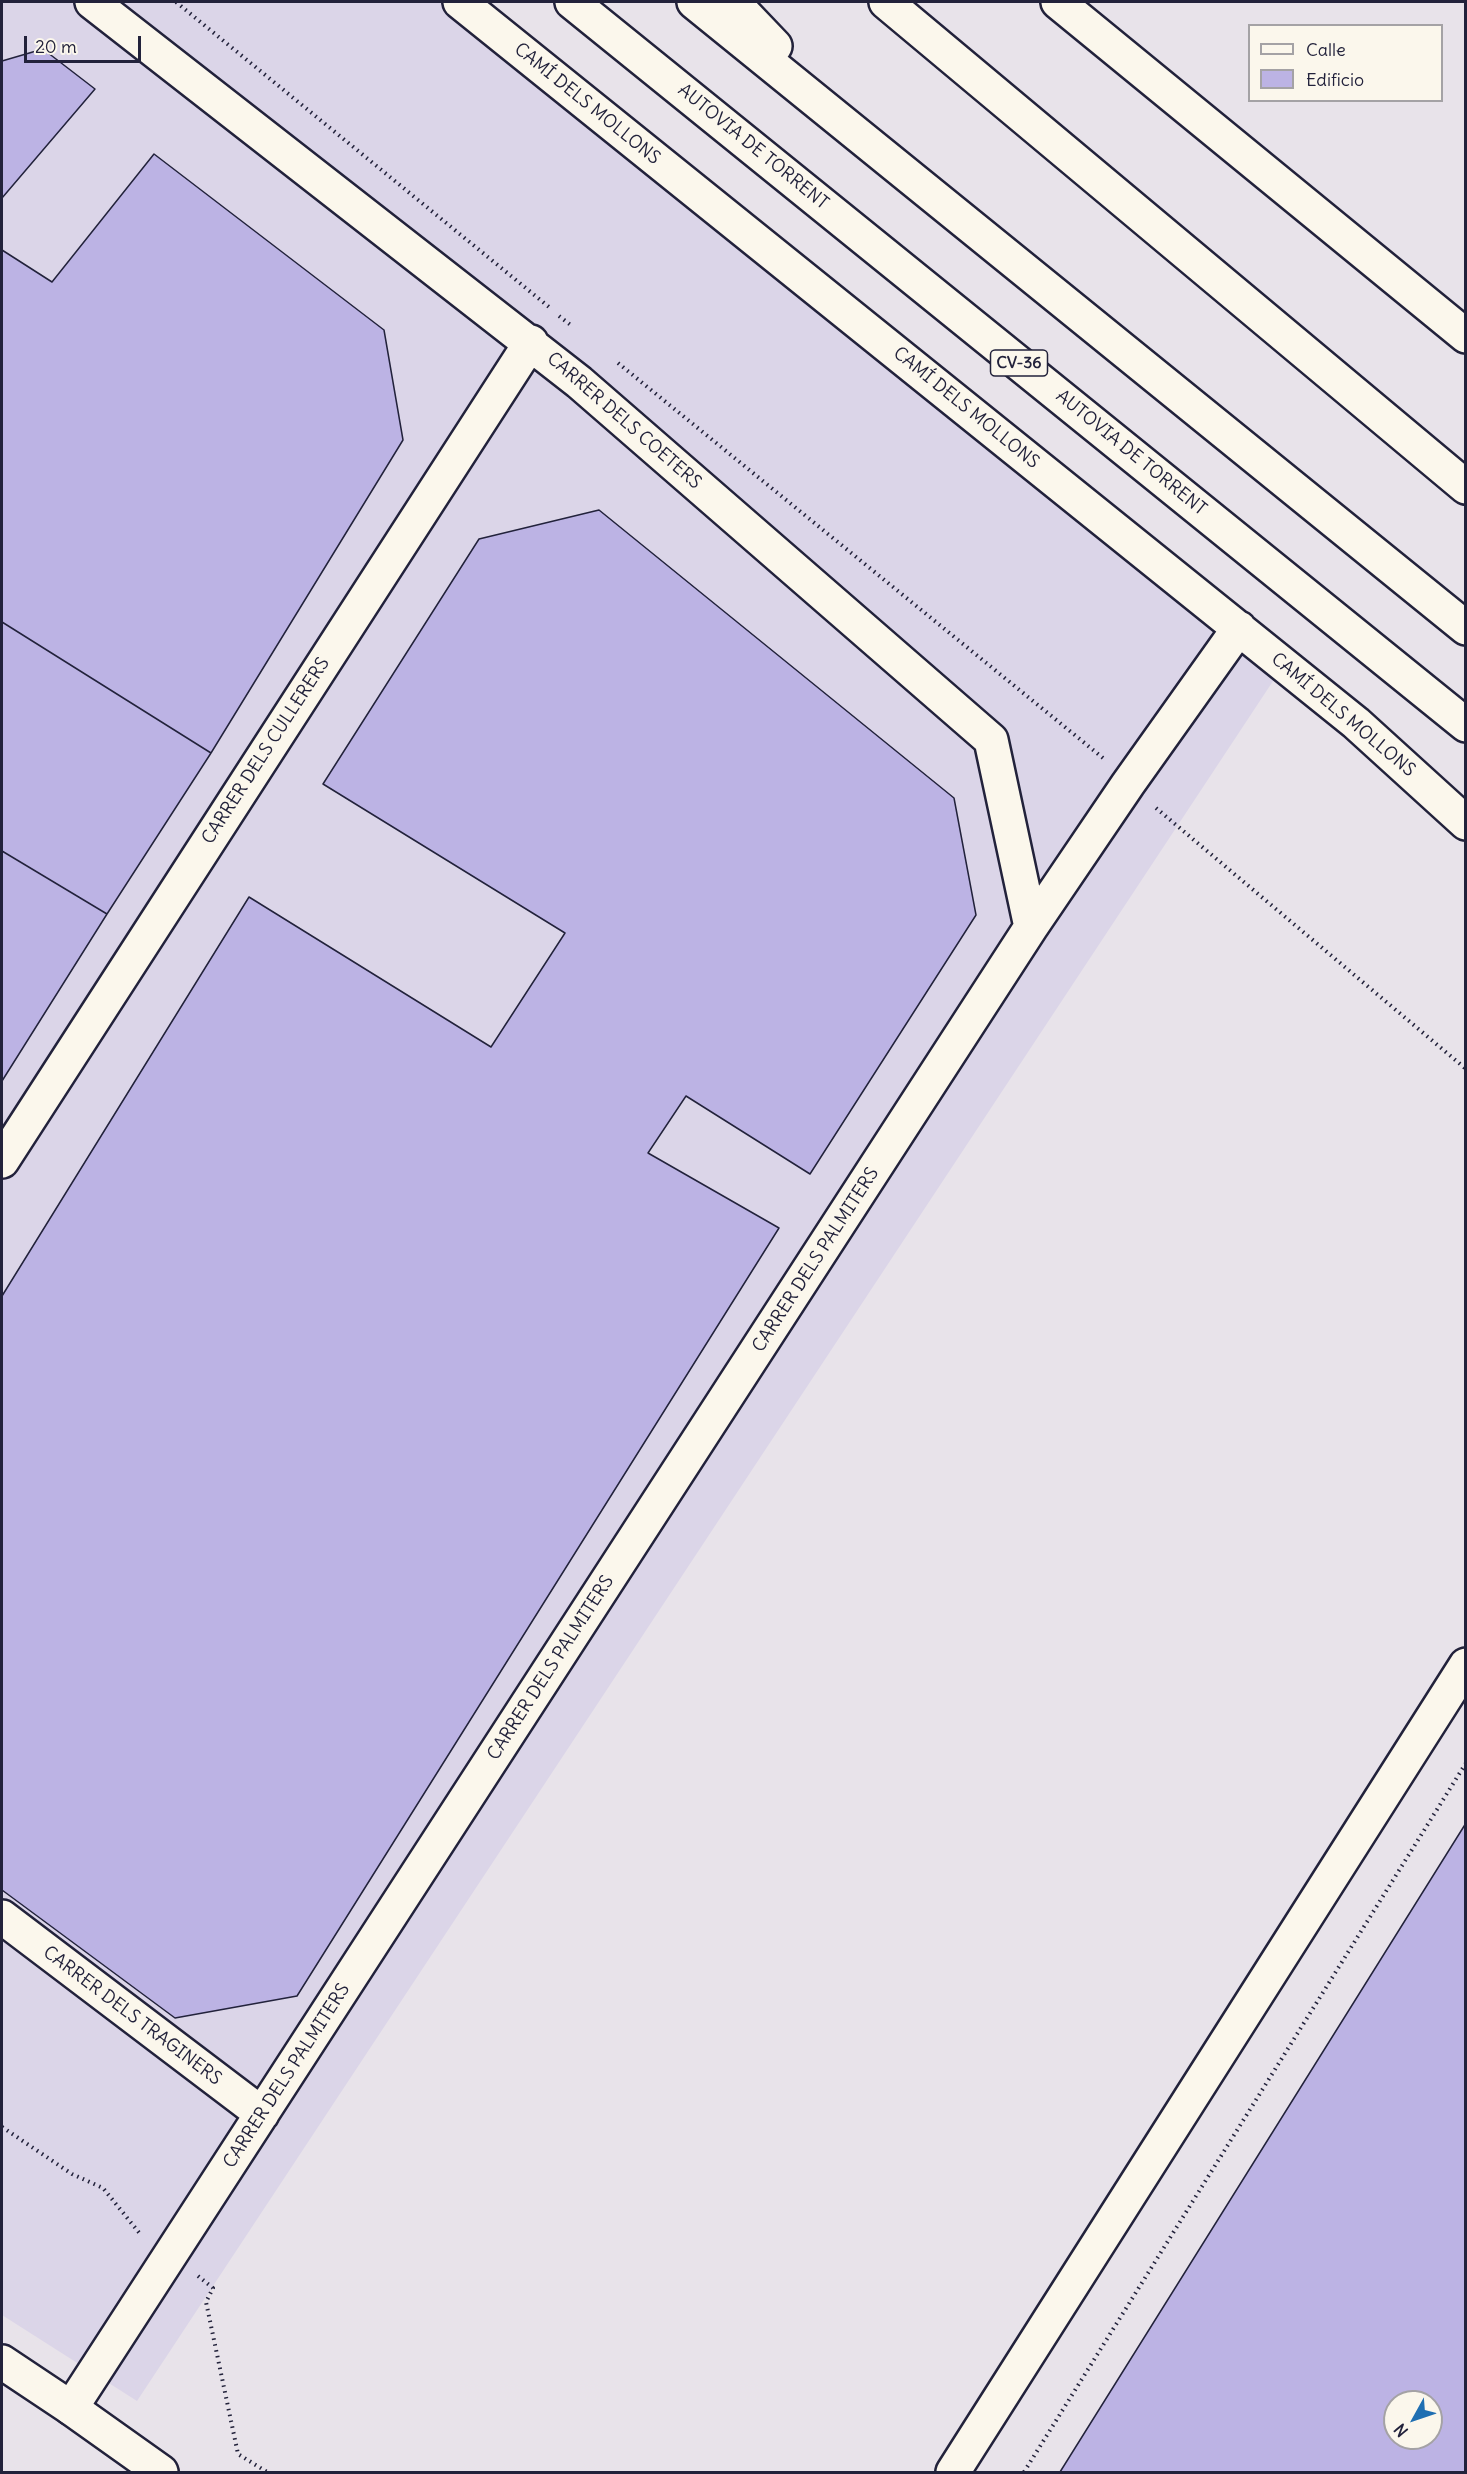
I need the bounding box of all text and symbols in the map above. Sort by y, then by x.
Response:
scale bar [27,24,144,62]
legend [1248,24,1443,102]
text: 20 m [35,35,77,58]
text: Calle [1306,38,1346,61]
street label: CAMÍ DELS MOLLONS [510,39,664,169]
text: Edificio [1306,68,1364,91]
street label: AUTOVIA DE TORRENT [673,80,833,214]
street label: CAMÍ DELS MOLLONS [889,343,1043,473]
street label: CARRER DELS COETERS [542,348,706,494]
road number: CV-36 [990,350,1048,376]
street label: AUTOVIA DE TORRENT [1051,386,1211,520]
street label: CAMÍ DELS MOLLONS [1267,648,1419,782]
street label: CARRER DELS CULLERERS [198,654,334,848]
street label: CARRER DELS PALMITERS [748,1164,884,1356]
street label: CARRER DELS PALMITERS [483,1572,619,1764]
street label: CARRER DELS TRAGINERS [39,1942,225,2090]
street label: CARRER DELS PALMITERS [219,1980,355,2172]
north arrow [1383,2390,1443,2450]
text: N [1390,2420,1412,2441]

